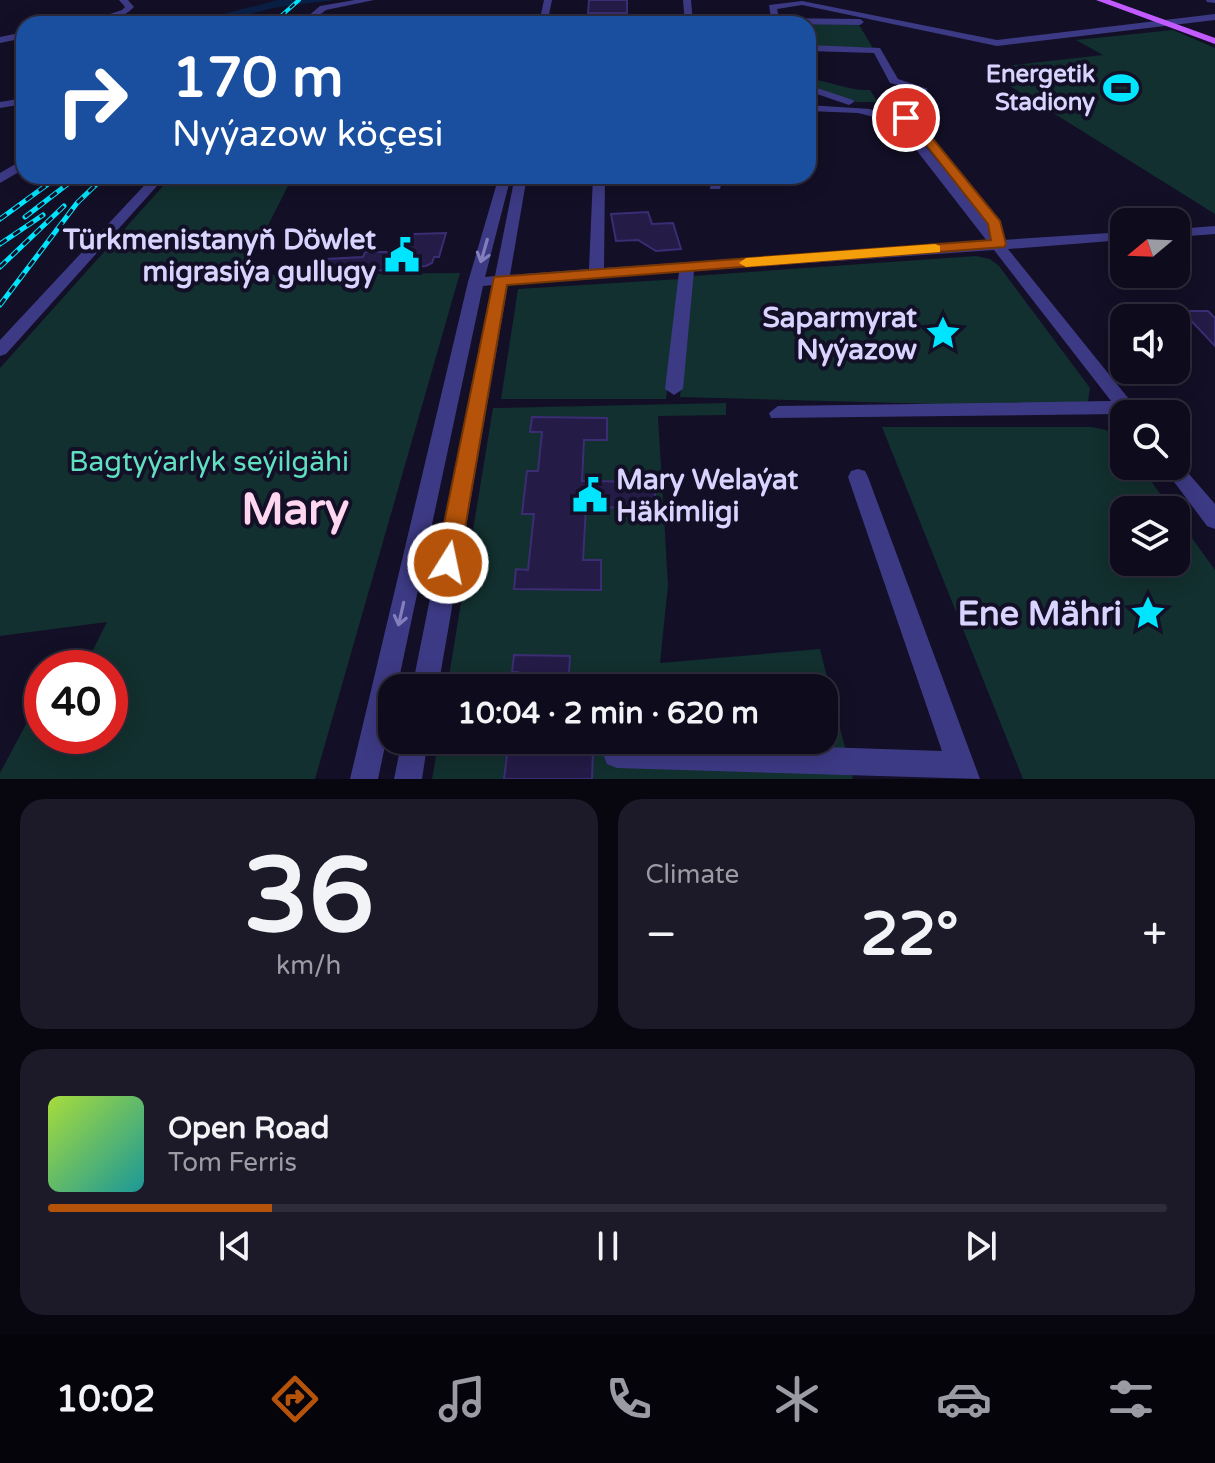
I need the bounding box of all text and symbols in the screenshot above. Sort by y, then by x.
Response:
text: 170 m [172,45,343,112]
icon: right [40,48,144,152]
place label: Energetik Stadiony [986,60,1095,117]
sports icon: Energetik Stadiony [1102,69,1140,107]
pin [872,84,940,152]
icon: arrive [884,96,928,140]
text: Nyýazow köçesi [172,113,444,156]
north arrow [1110,208,1190,288]
map controls [1110,208,1190,576]
place label: Türkmenistanyň Döwlet migrasiýa gullugy [62,223,376,289]
public building icon: Türkmenistanyň Döwlet migrasiýa gullugy [383,236,421,274]
one-way arrow [476,238,491,264]
place label: Saparmyrat Nyýazow [763,301,917,367]
button: sound [1110,304,1190,384]
place icon: Saparmyrat Nyýazow [924,314,962,352]
button: search [1110,400,1190,480]
park label: Bagtyýarlyk seýilgähi [69,445,349,479]
place label: Mary Welaýat Häkimligi [616,463,798,529]
public building icon: Mary Welaýat Häkimligi [571,476,609,514]
district label: Mary [241,484,349,537]
button: layers [1110,496,1190,576]
position arrow [406,521,490,605]
place label: Ene Mähri [958,594,1122,635]
place icon: Ene Mähri [1129,594,1167,632]
one-way arrow [393,600,408,626]
speed limit sign: 40 [24,650,128,754]
text: 10:04 · 2 min · 620 m [457,695,759,732]
text: 36 [243,835,374,960]
text: Climate [646,859,739,890]
text: 22° [861,899,959,971]
text: − [646,909,677,962]
text: + [1142,909,1167,962]
text: km/h [276,950,341,981]
text: Open Road [168,1110,329,1147]
text: Tom Ferris [168,1147,297,1178]
icon: previous [213,1224,257,1268]
icon: pause [586,1224,630,1268]
icon: next [959,1224,1003,1268]
icon: directions [267,1371,323,1427]
icon: music [434,1371,490,1427]
icon: phone [601,1371,657,1427]
icon: climate [769,1371,825,1427]
icon: car [936,1371,992,1427]
icon: filters [1103,1371,1159,1427]
text: 10:02 [56,1378,155,1421]

